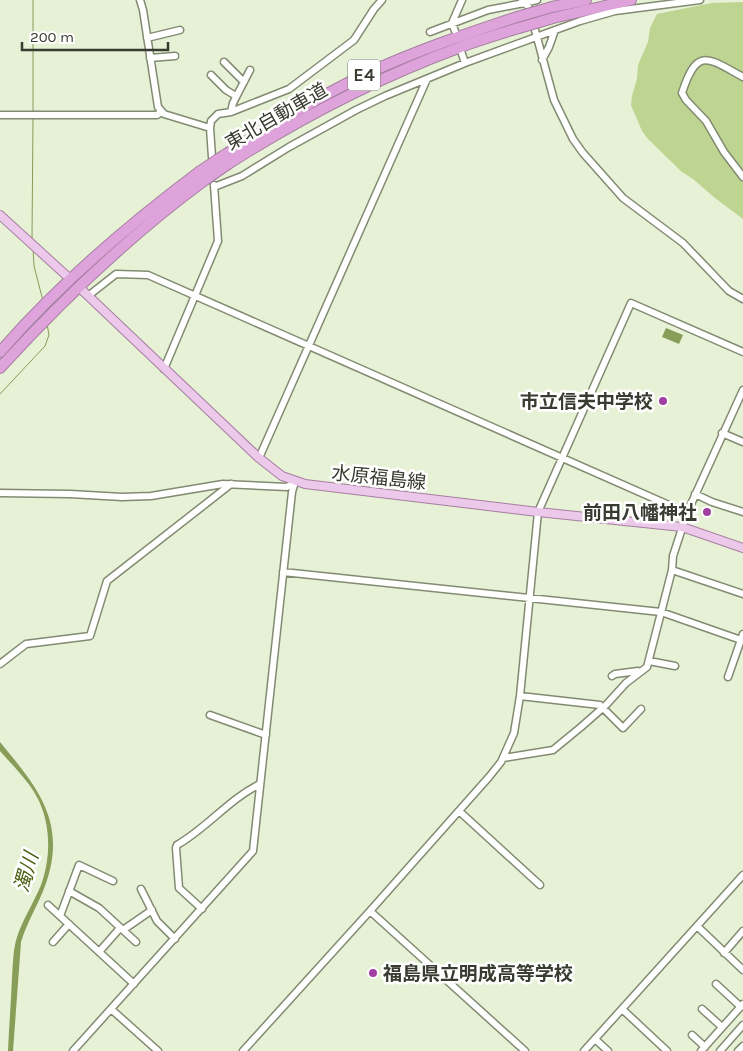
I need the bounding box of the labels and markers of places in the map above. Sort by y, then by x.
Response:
place label: 市立信夫中学校 [520,391,653,413]
marker: 市立信夫中学校 [657,395,669,407]
place label: 前田八幡神社 [583,502,697,524]
marker: 前田八幡神社 [701,506,713,518]
place label: 福島県立明成高等学校 [383,963,573,985]
marker: 福島県立明成高等学校 [367,967,379,979]

